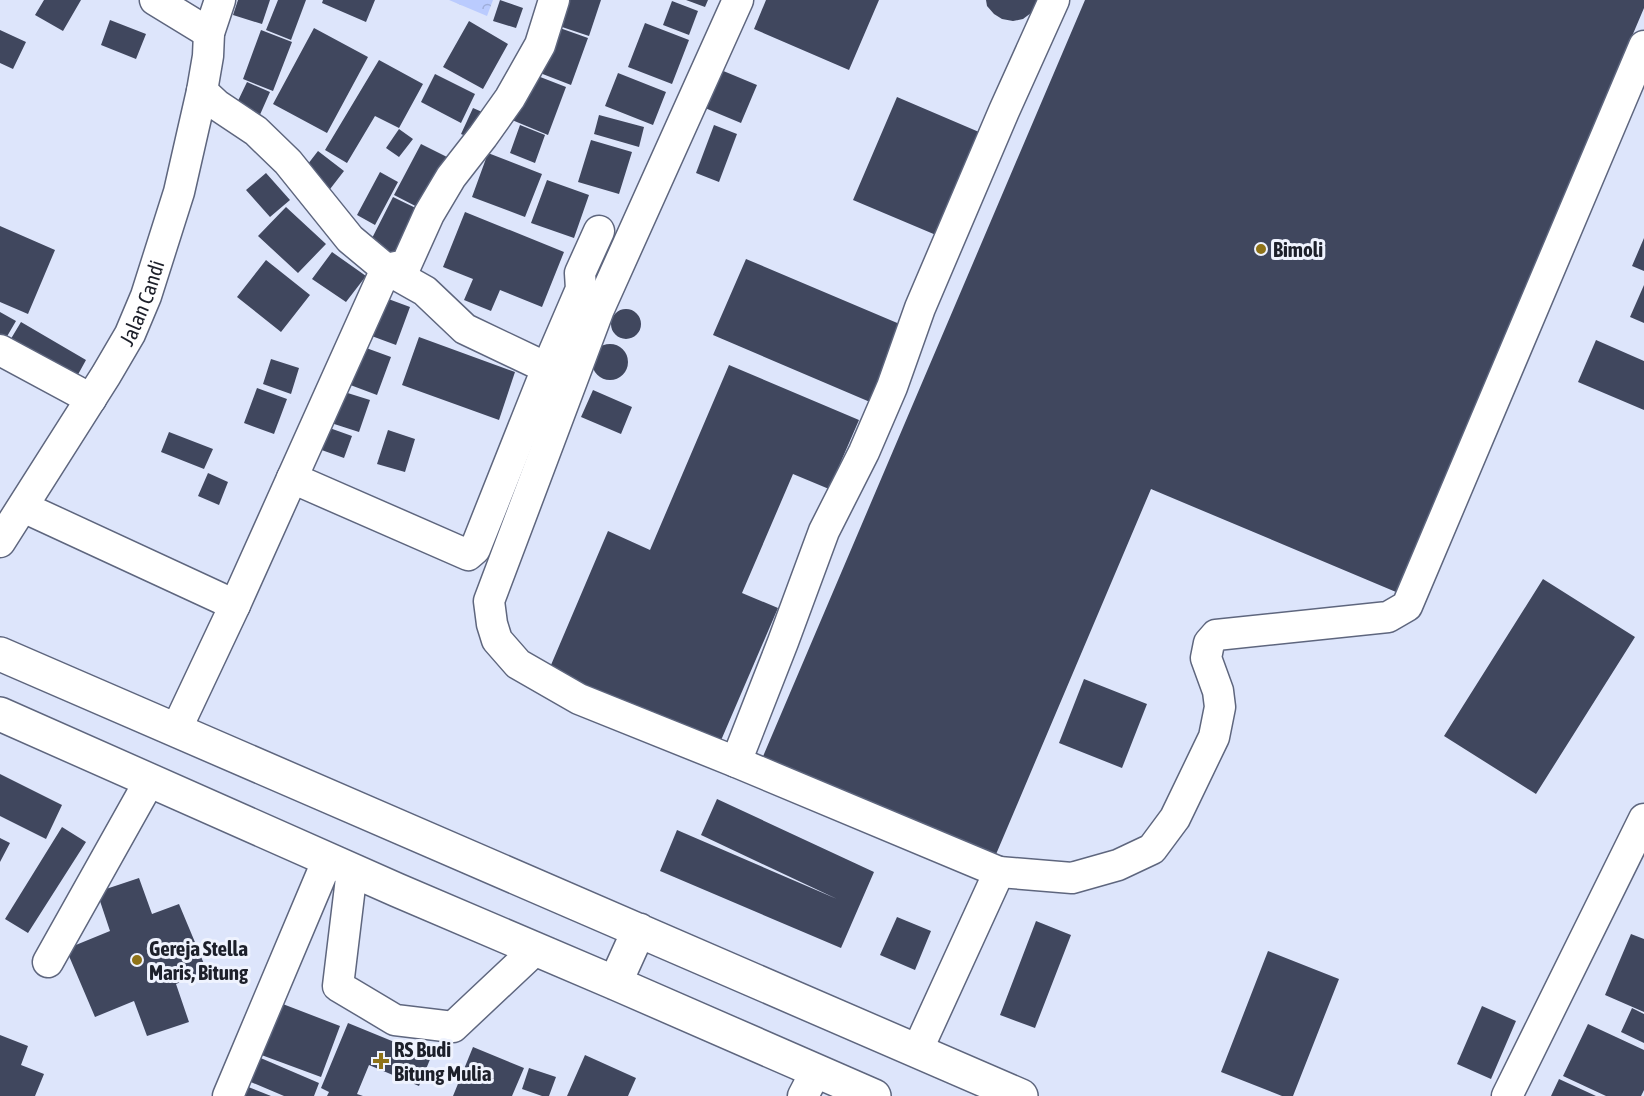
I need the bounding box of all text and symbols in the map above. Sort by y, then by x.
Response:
place label: Bimoli [1273,237,1323,261]
marker: Bimoli [1254,242,1268,256]
street label: Jalan Candi [114,257,169,349]
place label: Gereja Stella Maris, Bitung [149,936,249,984]
marker: Gereja Stella Maris, Bitung [130,953,144,967]
place label: RS Budi Bitung Mulia [394,1037,492,1085]
marker: RS Budi Bitung Mulia [372,1052,390,1070]

